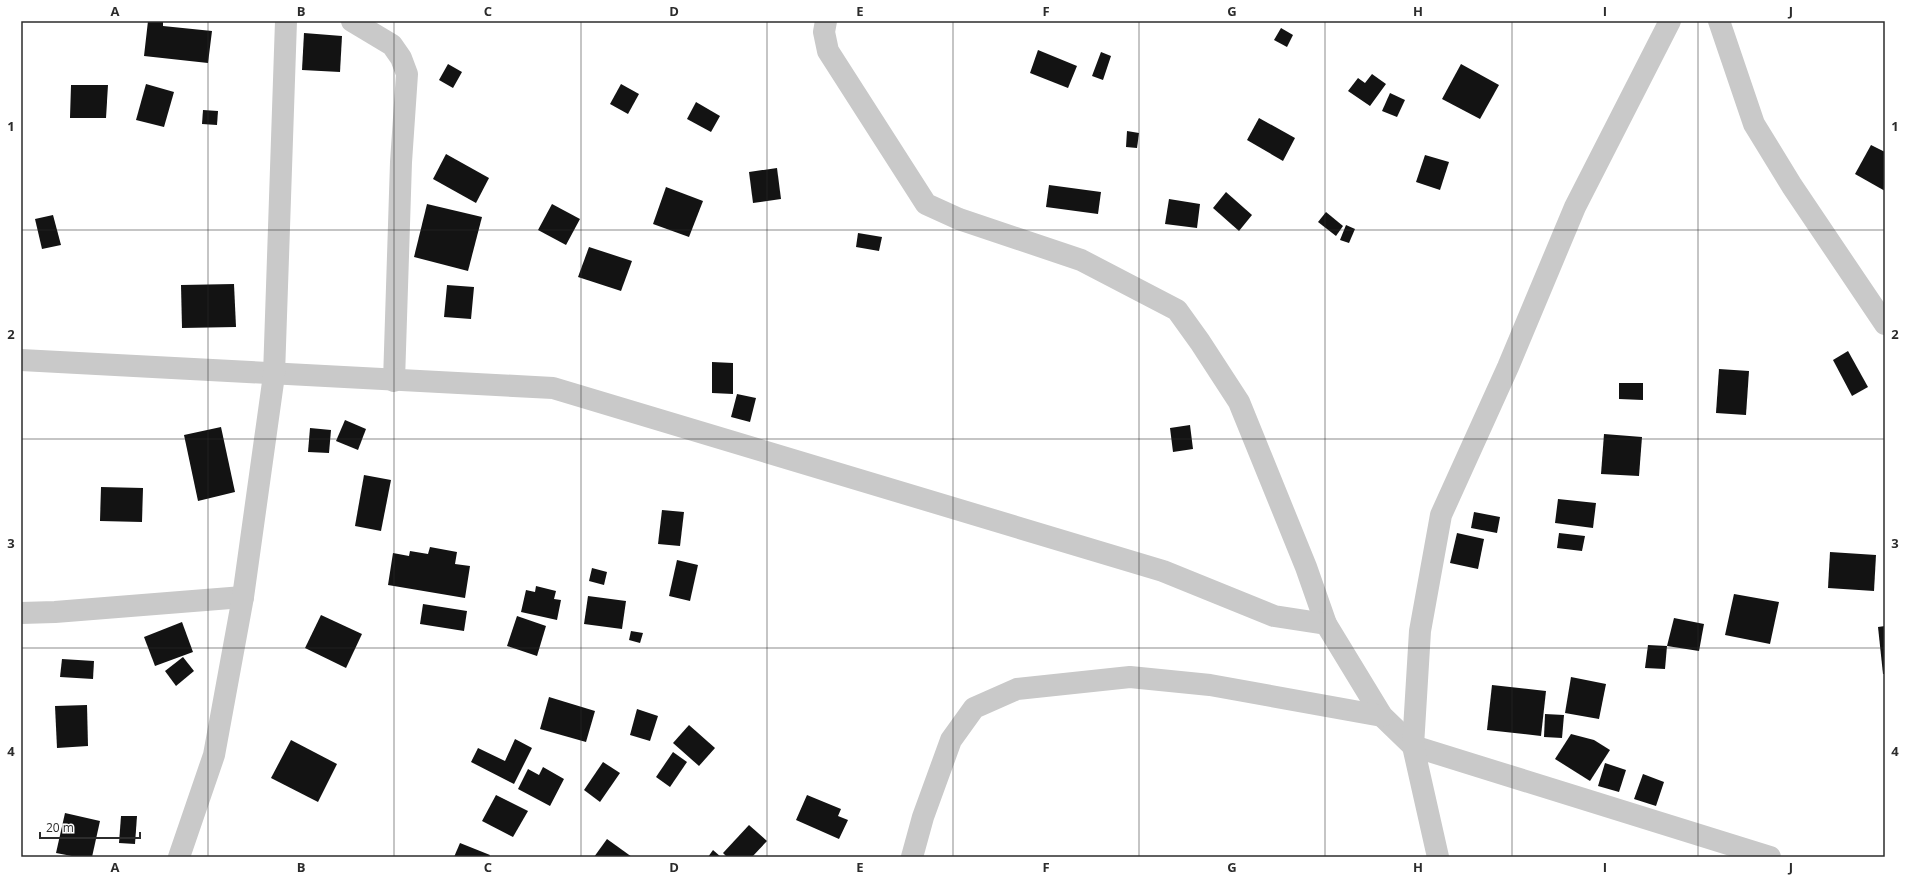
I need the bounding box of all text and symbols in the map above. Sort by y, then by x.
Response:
text: A [111,2,120,20]
text: B [297,2,306,20]
text: C [484,2,492,20]
text: D [669,2,679,20]
text: E [856,2,864,20]
text: F [1042,2,1050,20]
text: G [1227,2,1237,20]
text: H [1413,2,1423,20]
text: I [1603,2,1607,20]
text: J [1788,2,1793,20]
text: 1 [7,117,15,135]
text: 1 [1891,117,1899,135]
text: 2 [7,325,15,343]
text: 2 [1891,325,1899,343]
text: 3 [7,534,15,552]
text: 3 [1891,534,1899,552]
text: 4 [7,742,15,760]
text: 4 [1891,742,1899,760]
scale bar [40,814,140,840]
text: 20 m [46,819,74,836]
text: A [111,858,120,876]
text: B [297,858,306,876]
text: C [484,858,492,876]
text: D [669,858,679,876]
text: E [856,858,864,876]
text: F [1042,858,1050,876]
text: G [1227,858,1237,876]
text: H [1413,858,1423,876]
text: I [1603,858,1607,876]
text: J [1788,858,1793,876]

